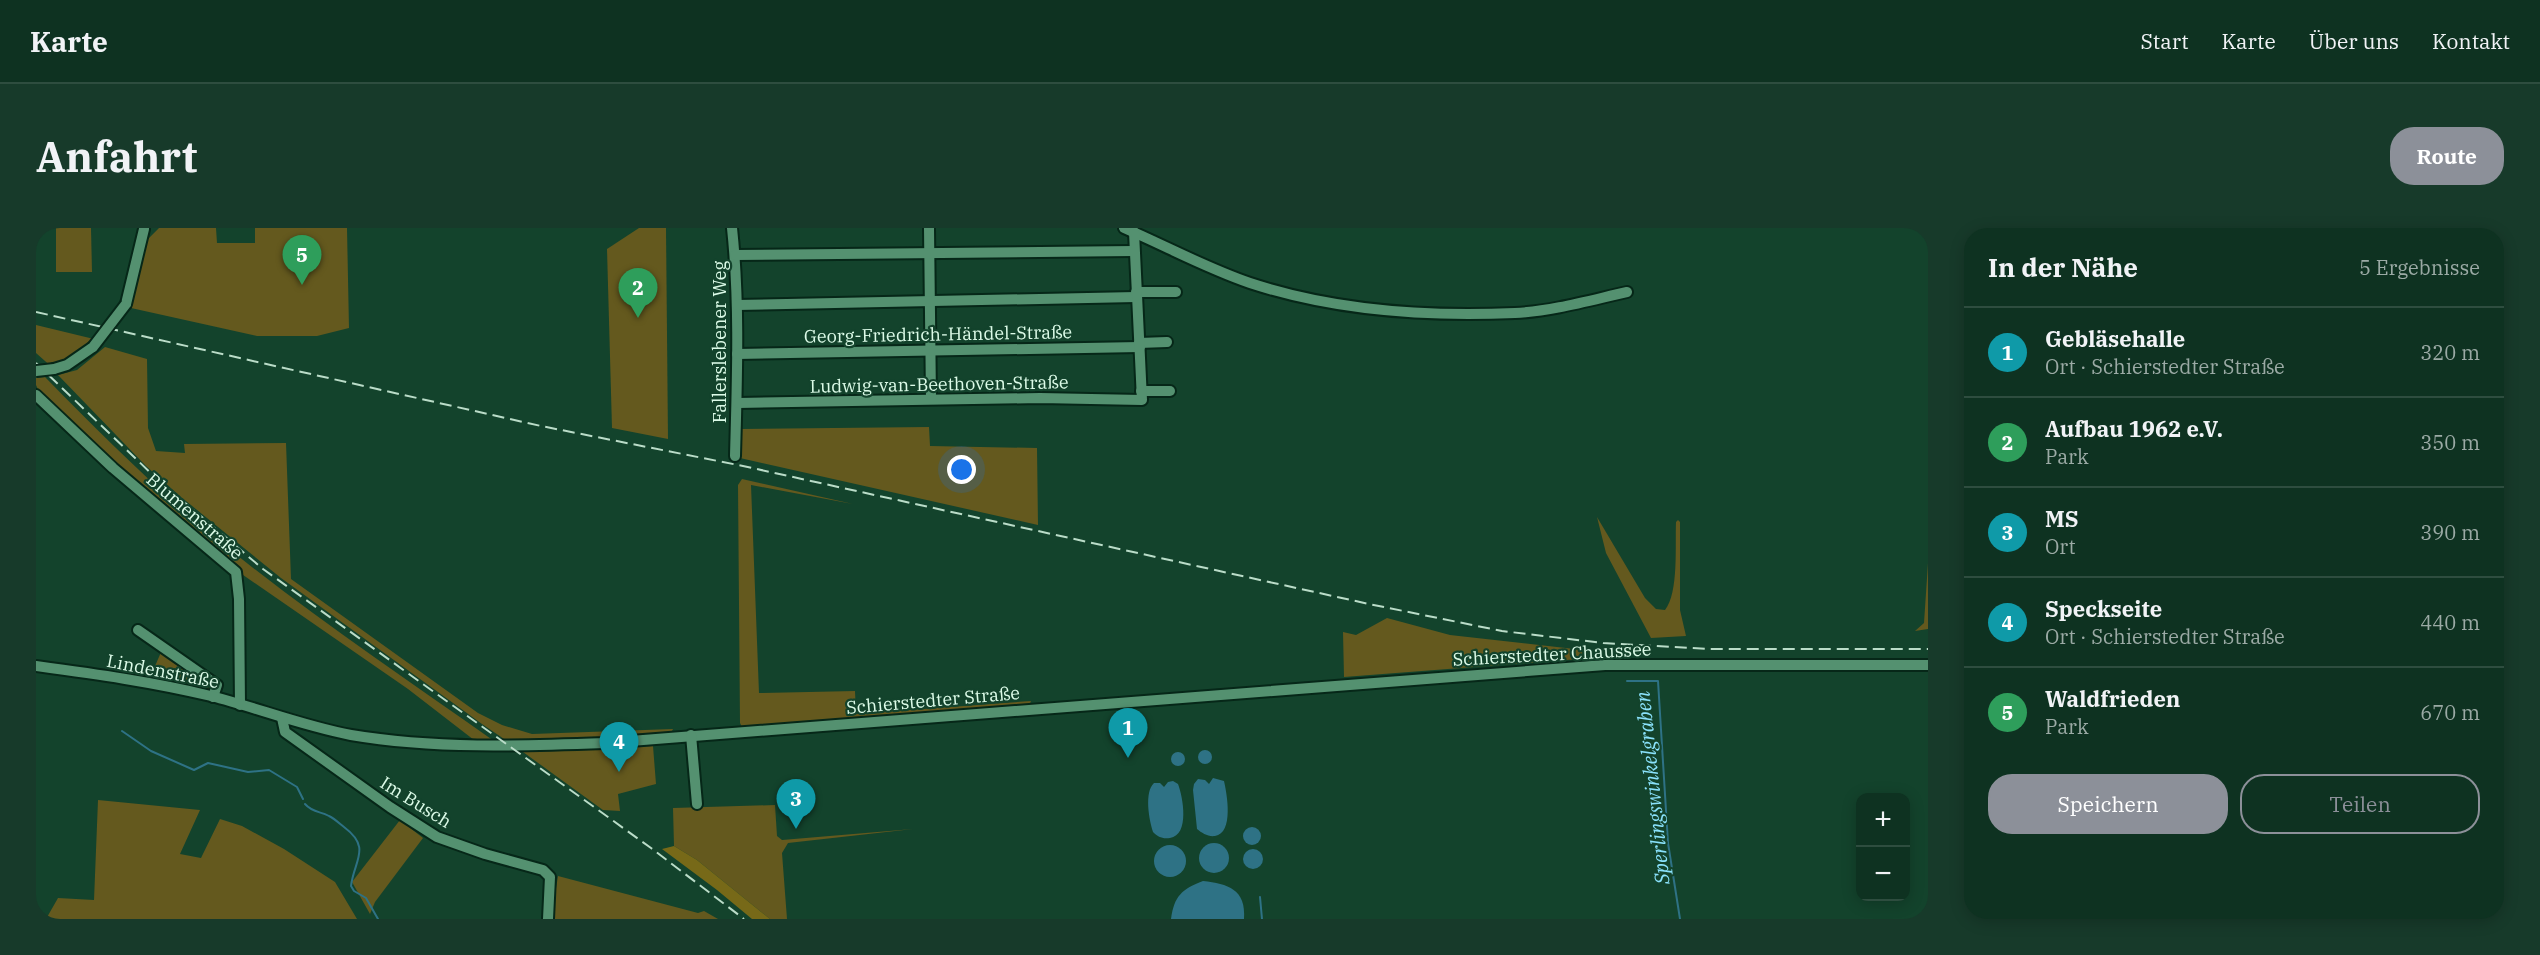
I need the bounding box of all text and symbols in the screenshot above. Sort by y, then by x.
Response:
text: Karte [30,23,108,60]
text: Start [2140,27,2189,55]
text: Karte [2222,27,2276,55]
text: Über uns [2309,27,2399,55]
text: Kontakt [2432,27,2510,55]
button: Route [2390,127,2504,185]
text: Anfahrt [36,129,197,184]
pin: 5 [282,236,322,285]
text: In der Nähe [1988,250,2138,284]
text: 5 Ergebnisse [2359,254,2480,281]
street label: Fallerslebener Weg [708,261,731,423]
pin: 2 [618,268,658,318]
street label: Georg-Friedrich-Händel-Straße [804,320,1072,348]
text: Gebläsehalle [2045,324,2185,353]
text: 1 [2002,339,2014,366]
text: 320 m [2420,339,2480,366]
text: Ort · Schierstedter Straße [2045,353,2285,380]
street label: Ludwig-van-Beethoven-Straße [809,370,1069,398]
text: Aufbau 1962 e.V. [2045,414,2223,443]
text: 2 [2002,429,2014,456]
text: 350 m [2420,429,2480,456]
text: Park [2045,443,2089,470]
your location [947,455,976,484]
street label: Blumenstraße [142,468,248,564]
text: MS [2045,504,2079,533]
text: 3 [2002,519,2014,546]
text: 390 m [2420,519,2480,546]
text: Ort [2045,533,2075,560]
text: Speckseite [2045,594,2162,623]
text: 4 [2002,609,2014,636]
text: 440 m [2420,609,2480,636]
text: Ort · Schierstedter Straße [2045,623,2285,650]
street label: Schierstedter Chaussee [1452,637,1652,671]
street label: Lindenstraße [105,649,221,693]
street label: Schierstedter Straße [845,681,1021,719]
text: Waldfrieden [2045,684,2180,713]
water label: Sperlingswinkelgraben [1628,689,1676,887]
text: 5 [2002,699,2014,726]
text: 670 m [2420,699,2480,726]
pin: 1 [1108,708,1148,758]
text: Park [2045,713,2089,740]
pin: 4 [600,722,638,772]
street label: Im Busch [376,771,456,833]
button: Speichern [1988,774,2228,834]
button: Teilen [2240,774,2480,834]
pin: 3 [776,780,816,829]
map controls [1856,793,1910,901]
button: + [1856,793,1910,847]
button: − [1856,847,1910,901]

